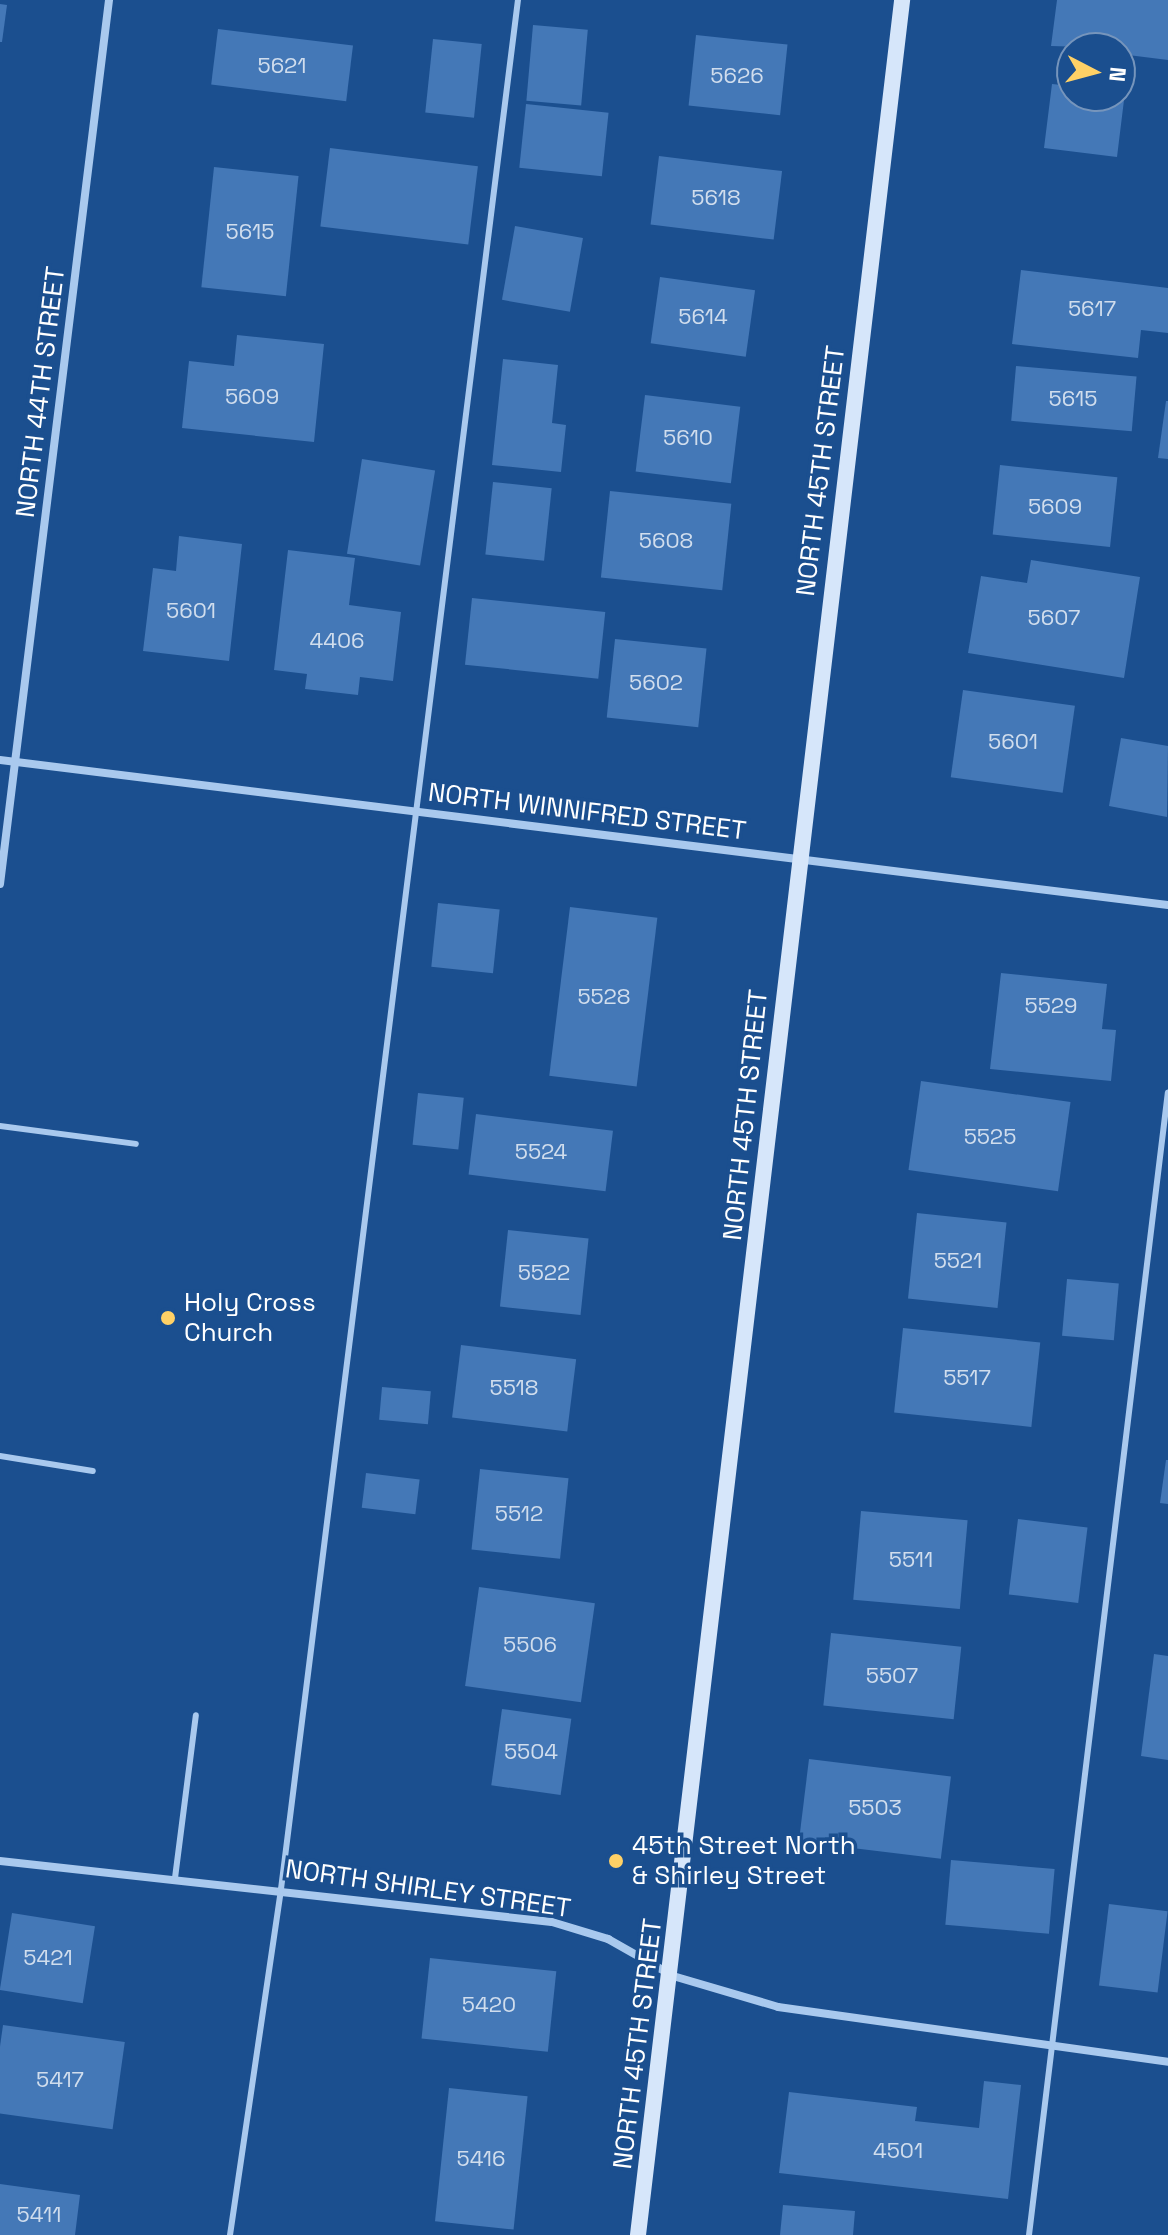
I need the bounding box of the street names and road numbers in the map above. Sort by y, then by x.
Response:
street label: NORTH 44TH STREET [10,265,72,519]
street label: NORTH 45TH STREET [790,344,852,598]
street label: NORTH WINNIFRED STREET [426,777,748,847]
street label: NORTH 45TH STREET [717,988,775,1242]
street label: NORTH SHIRLEY STREET [283,1853,573,1925]
street label: NORTH 45TH STREET [607,1917,669,2171]

